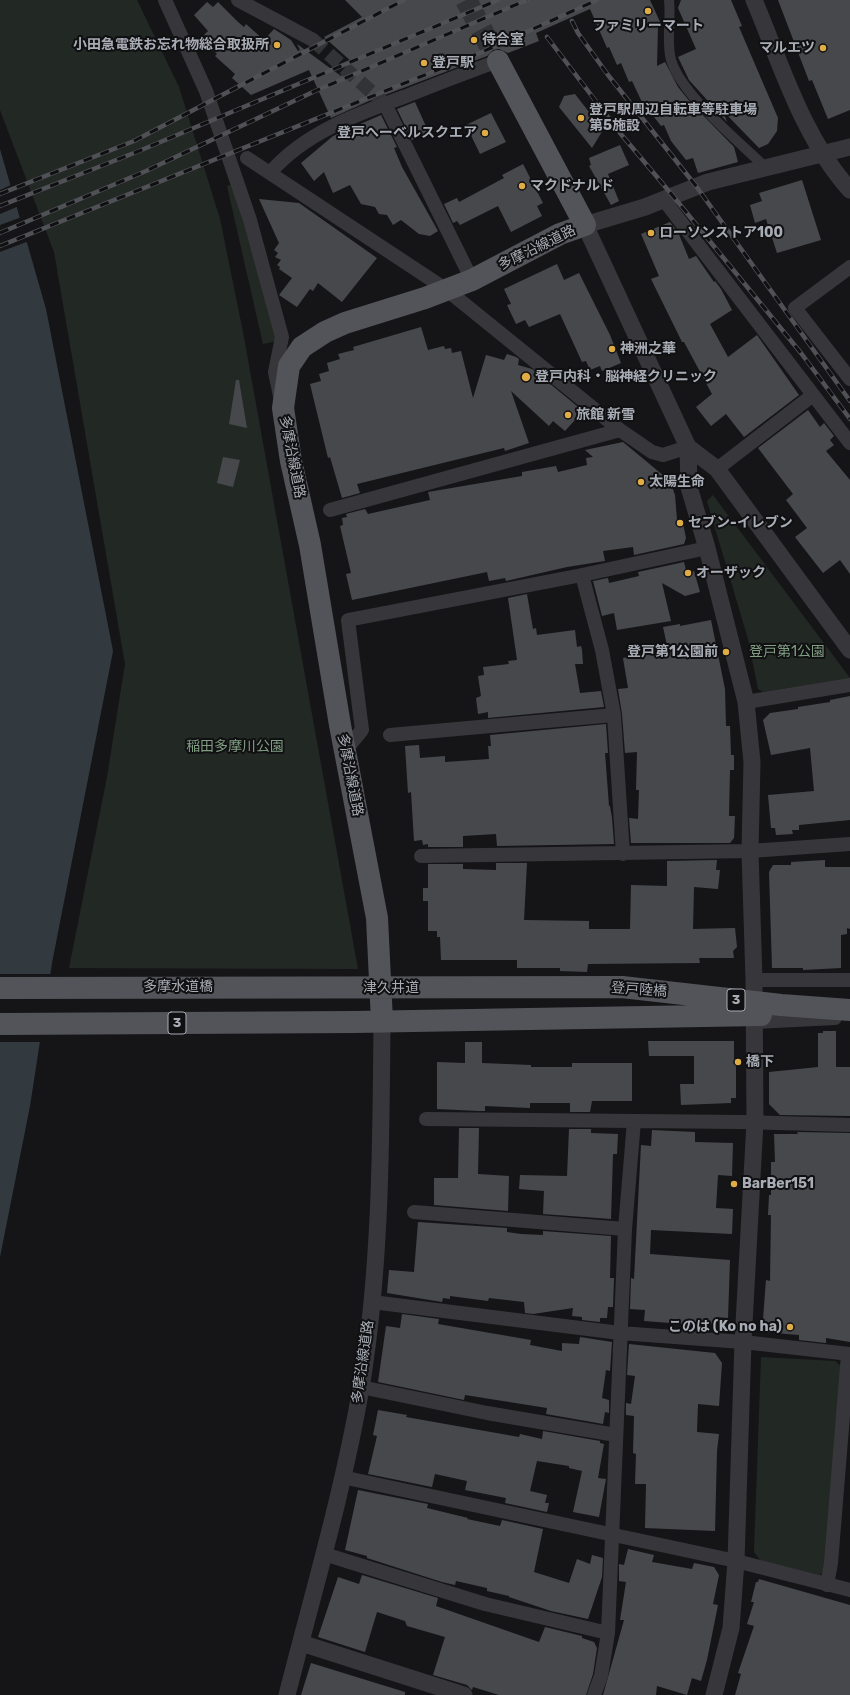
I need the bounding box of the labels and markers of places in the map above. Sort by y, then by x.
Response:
marker: ファミリーマート [643,6,653,16]
place label: ファミリーマート [592,18,704,34]
place label: 待合室 [482,32,524,48]
marker: 待合室 [469,35,479,45]
place label: 小田急電鉄お忘れ物総合取扱所 [73,37,269,53]
marker: 小田急電鉄お忘れ物総合取扱所 [272,40,282,50]
place label: マルエツ [759,40,815,56]
marker: マルエツ [818,43,828,53]
place label: 登戸駅 [432,55,474,71]
marker: 登戸駅 [419,58,429,68]
place label: 登戸駅周辺自転車等駐車場 第5施設 [589,102,757,134]
marker: 登戸駅周辺自転車等駐車場 第5施設 [576,113,586,123]
place label: 登戸へーベルスクエア [337,125,477,141]
marker: 登戸へーベルスクエア [480,128,490,138]
place label: マクドナルド [530,178,614,194]
marker: マクドナルド [517,181,527,191]
place label: ローソンストア100 [659,225,783,241]
marker: ローソンストア100 [646,228,656,238]
place label: 神洲之華 [620,341,676,357]
marker: 神洲之華 [607,344,617,354]
place label: 登戸内科・脳神経クリニック [535,369,717,385]
marker: 登戸内科・脳神経クリニック [520,371,532,383]
place label: 旅館 新雪 [576,407,635,423]
marker: 旅館 新雪 [563,410,573,420]
place label: 太陽生命 [649,474,705,490]
marker: 太陽生命 [636,477,646,487]
place label: セブン-イレブン [688,515,793,531]
marker: セブン-イレブン [675,518,685,528]
place label: オーザック [696,565,766,581]
marker: オーザック [683,568,693,578]
place label: 登戸第1公園前 [627,644,718,660]
marker: 登戸第1公園前 [721,647,731,657]
place label: 橋下 [746,1054,774,1070]
marker: 橋下 [733,1057,743,1067]
place label: BarBer151 [742,1176,814,1192]
marker: BarBer151 [729,1179,739,1189]
place label: このは (Ko no ha) [668,1319,782,1335]
marker: このは (Ko no ha) [785,1322,795,1332]

